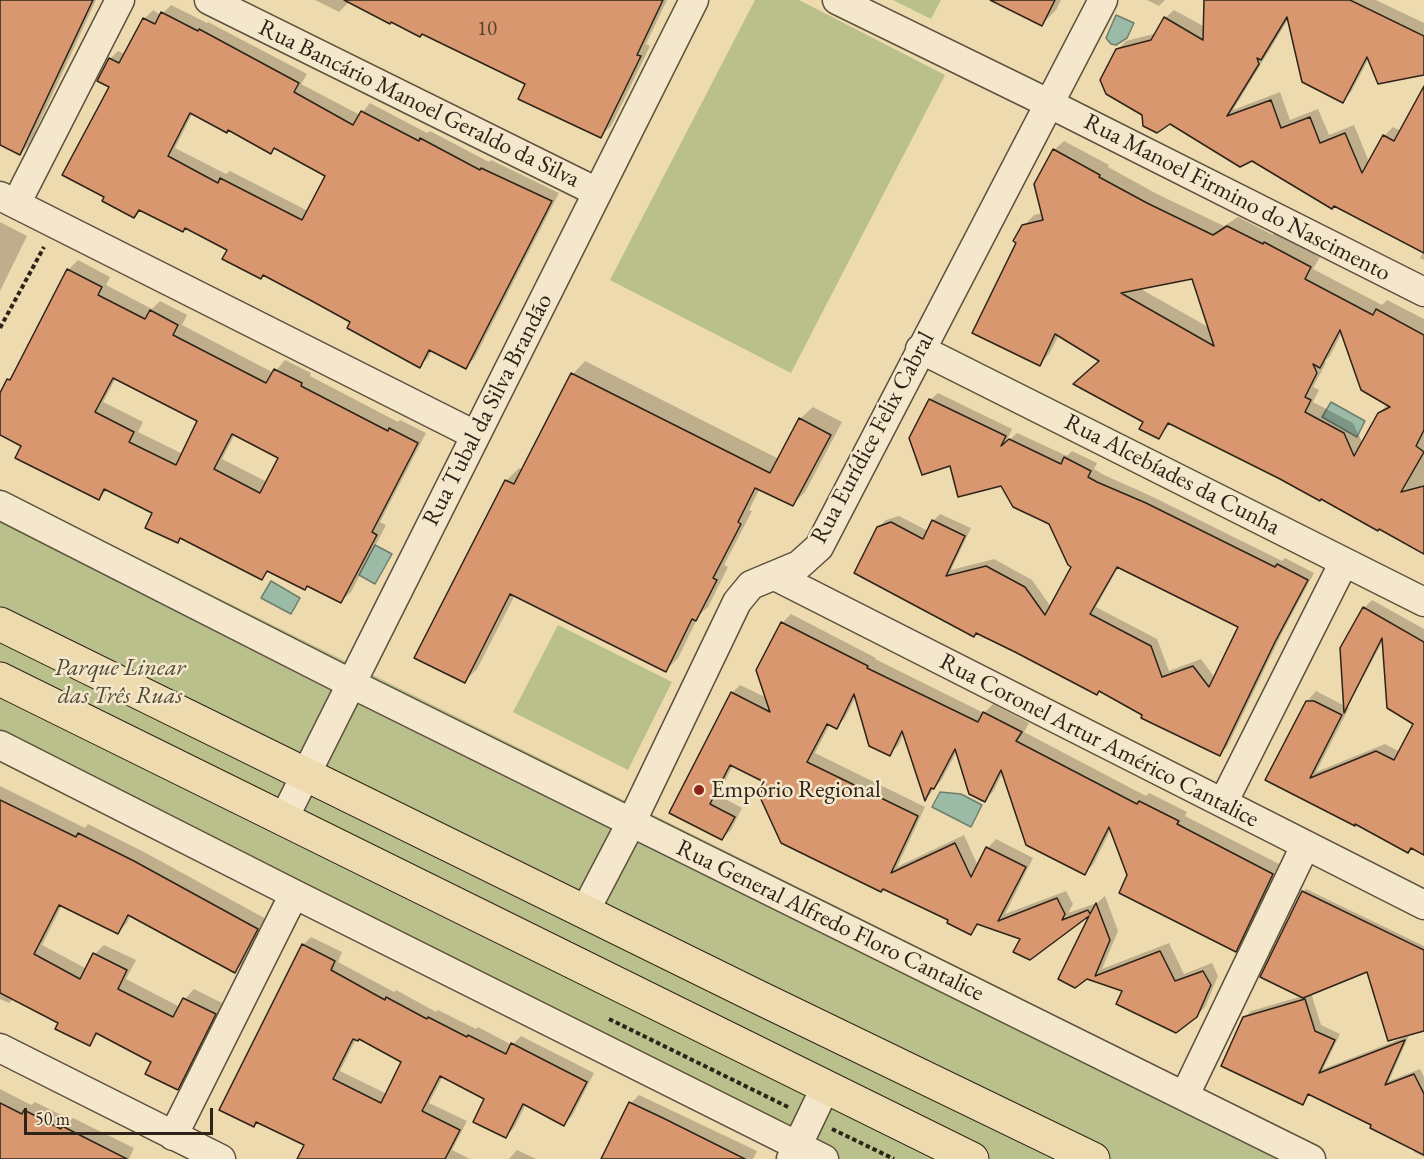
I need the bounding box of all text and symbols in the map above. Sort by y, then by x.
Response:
street label: Rua Bancário Manoel Geraldo da Silva [254,14,584,194]
house number: 10 [477,16,497,42]
street label: Rua Manoel Firmino do Nascimento [1079,108,1395,288]
street label: Rua Tubal da Silva Brandão [417,289,559,531]
street label: Rua Eurídice Felix Cabral [805,327,941,549]
street label: Rua Alcebíades da Cunha [1060,408,1284,542]
street label: Rua Coronel Artur Américo Cantalice [935,648,1263,834]
park label: Parque Linear das Três Ruas [55,654,185,710]
place label: Empório Regional [711,776,881,804]
marker: Empório Regional [692,783,706,797]
street label: Rua General Alfredo Floro Cantalice [672,834,988,1008]
scale bar [27,1096,216,1134]
text: 50 m [35,1107,70,1130]

